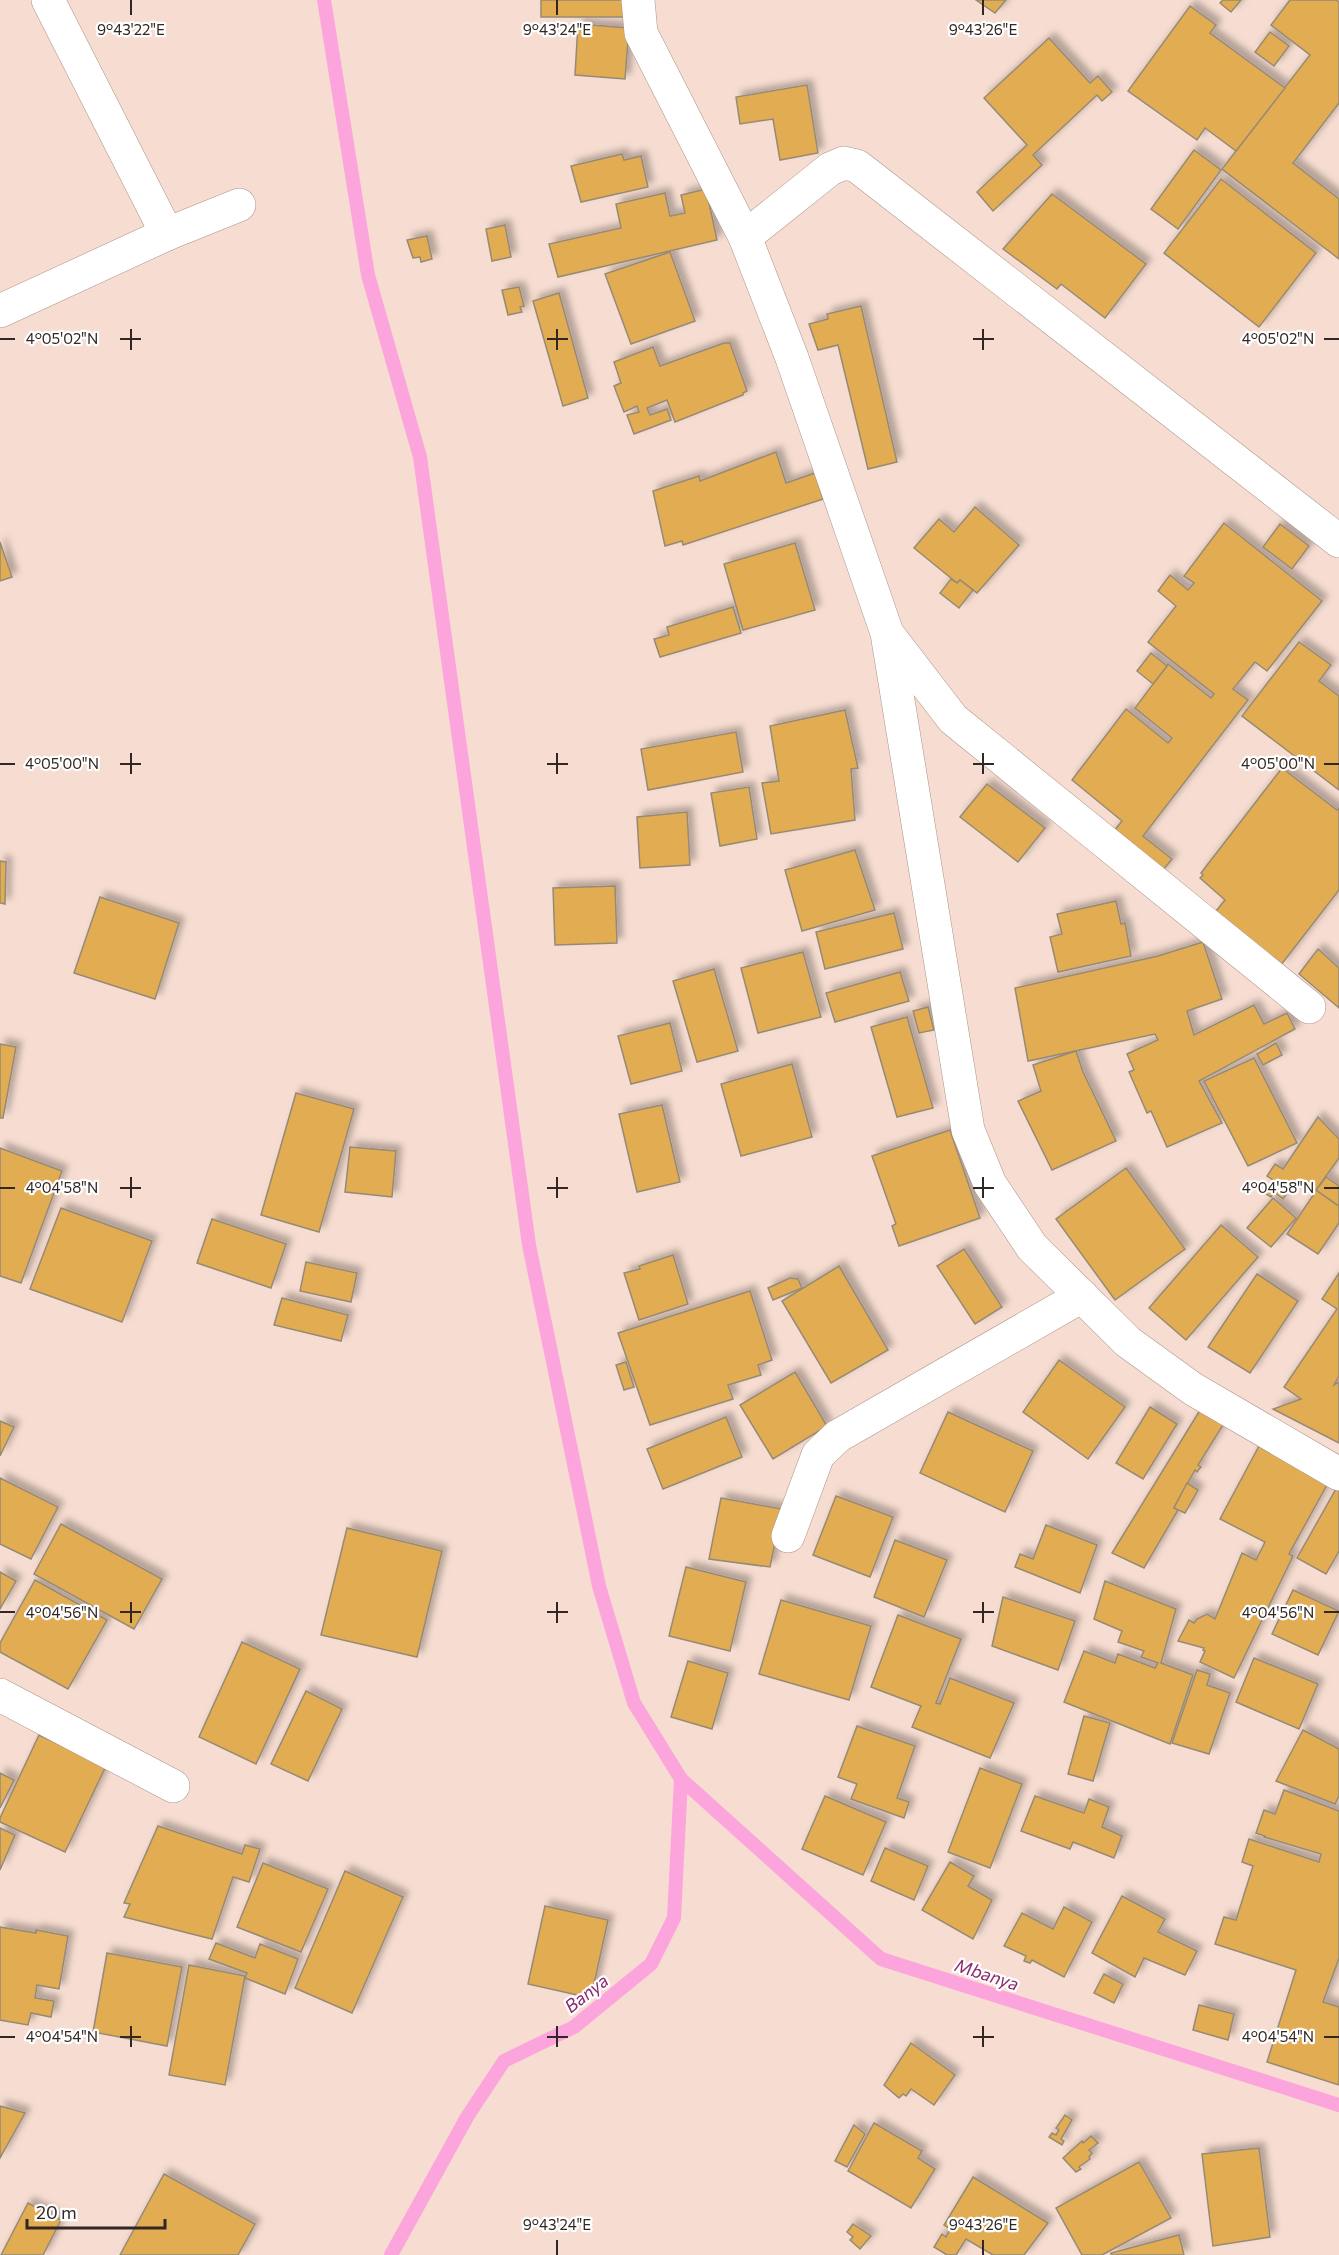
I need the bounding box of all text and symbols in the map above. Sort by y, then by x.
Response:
text: 9°43'22"E [97,20,165,38]
text: 9°43'24"E [523,20,591,38]
text: 9°43'26"E [949,20,1017,38]
text: 4°05'02"N [26,329,98,347]
text: 4°05'02"N [1242,329,1314,347]
text: 4°05'00"N [25,754,99,772]
text: 4°05'00"N [1241,754,1315,772]
text: 4°04'58"N [26,1178,98,1196]
text: 4°04'58"N [1242,1178,1314,1196]
text: 4°04'56"N [26,1603,98,1621]
text: 4°04'56"N [1242,1603,1314,1621]
water label: Mbanya [952,1953,1022,1995]
water label: Banya [560,1969,612,2017]
text: 4°04'54"N [26,2027,98,2045]
text: 4°04'54"N [1242,2027,1314,2045]
scale bar [27,2192,165,2230]
text: 20 m [36,2201,77,2223]
text: 9°43'24"E [523,2215,591,2233]
text: 9°43'26"E [949,2215,1017,2233]

